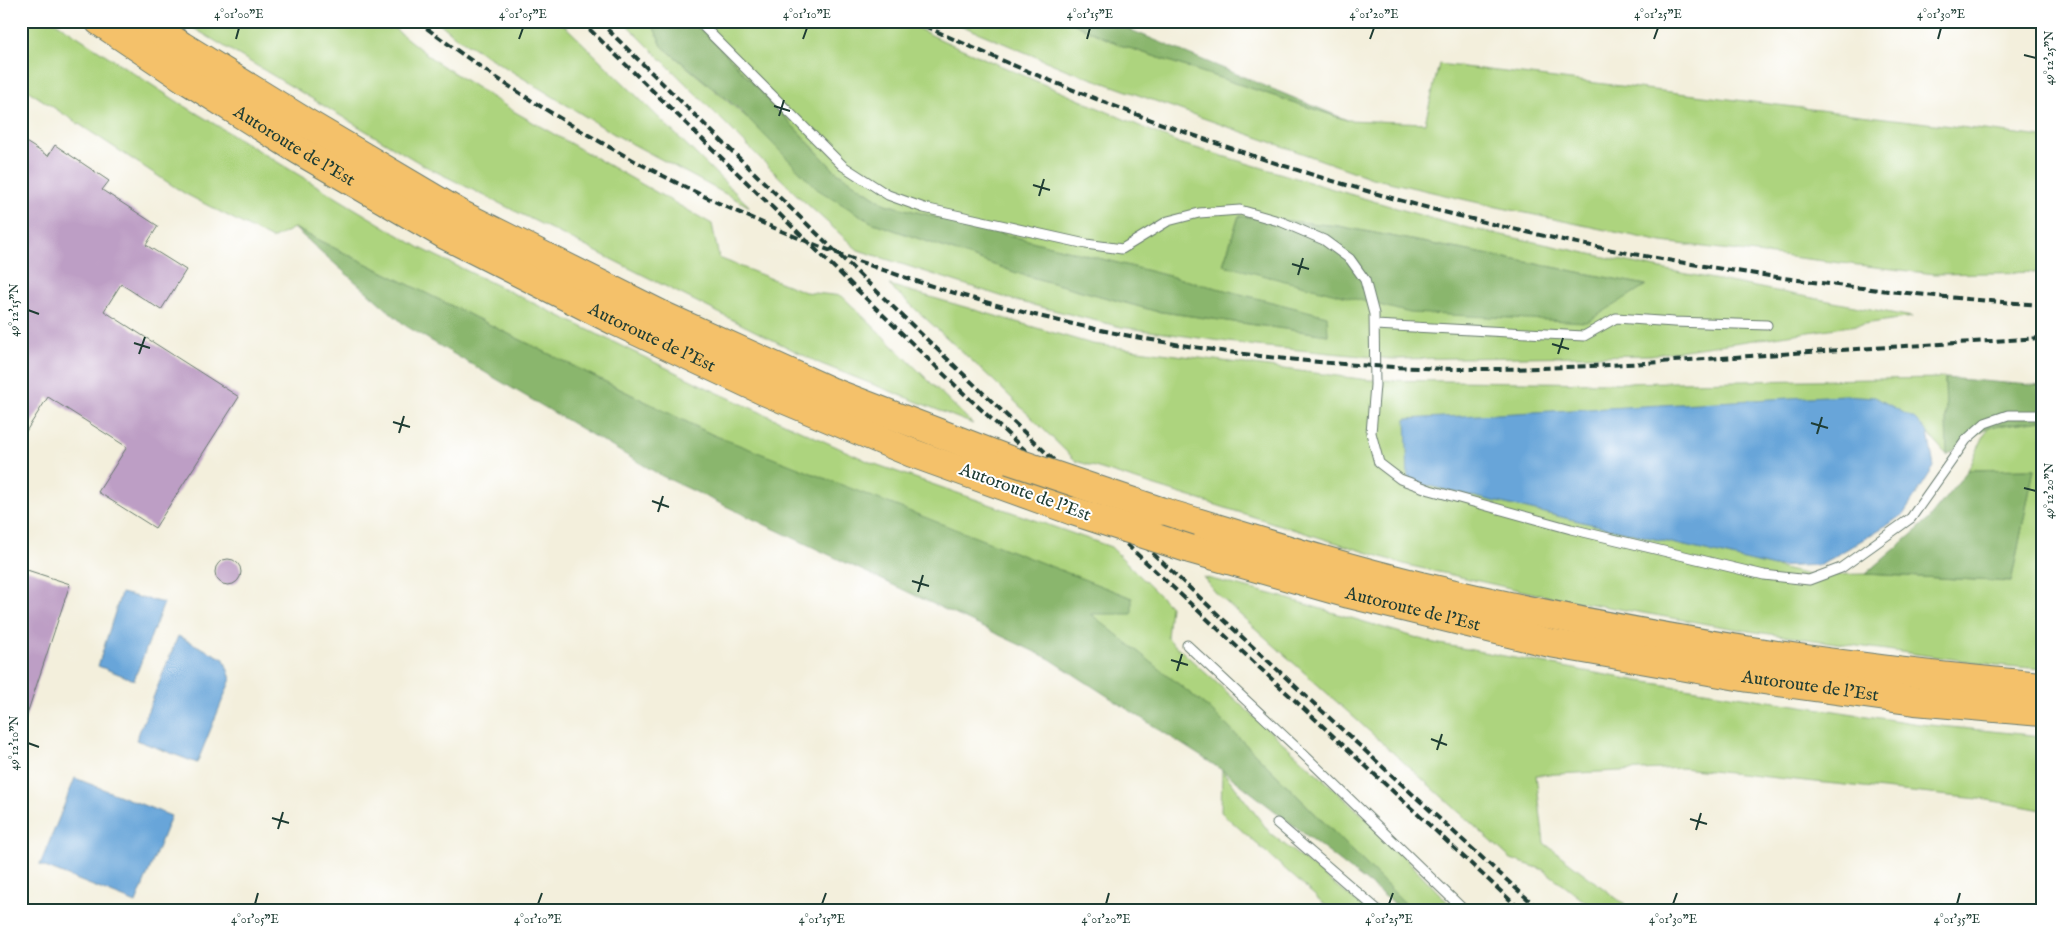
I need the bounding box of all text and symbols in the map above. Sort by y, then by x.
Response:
text: 4°01'00"E [214,7,264,22]
text: 4°01'05"E [499,7,547,22]
text: 4°01'10"E [783,7,831,22]
text: 4°01'15"E [1067,7,1113,22]
text: 4°01'20"E [1349,7,1399,22]
text: 4°01'25"E [1634,7,1682,22]
text: 4°01'30"E [1917,7,1965,22]
text: 49°12'25"N [2042,30,2057,85]
street label: Autoroute de l’Est [228,100,359,192]
text: 49°12'15"N [7,283,22,337]
street label: Autoroute de l’Est [583,297,719,378]
street label: Autoroute de l’Est [955,458,1094,527]
text: 49°12'20"N [2042,462,2057,519]
street label: Autoroute de l’Est [1342,582,1483,637]
street label: Autoroute de l’Est [1739,665,1880,707]
text: 49°12'10"N [7,715,22,770]
text: 4°01'05"E [231,912,279,927]
text: 4°01'10"E [514,912,562,927]
text: 4°01'15"E [799,912,845,927]
text: 4°01'20"E [1081,912,1131,927]
text: 4°01'25"E [1365,912,1413,927]
text: 4°01'30"E [1649,912,1697,927]
text: 4°01'35"E [1934,912,1980,927]

